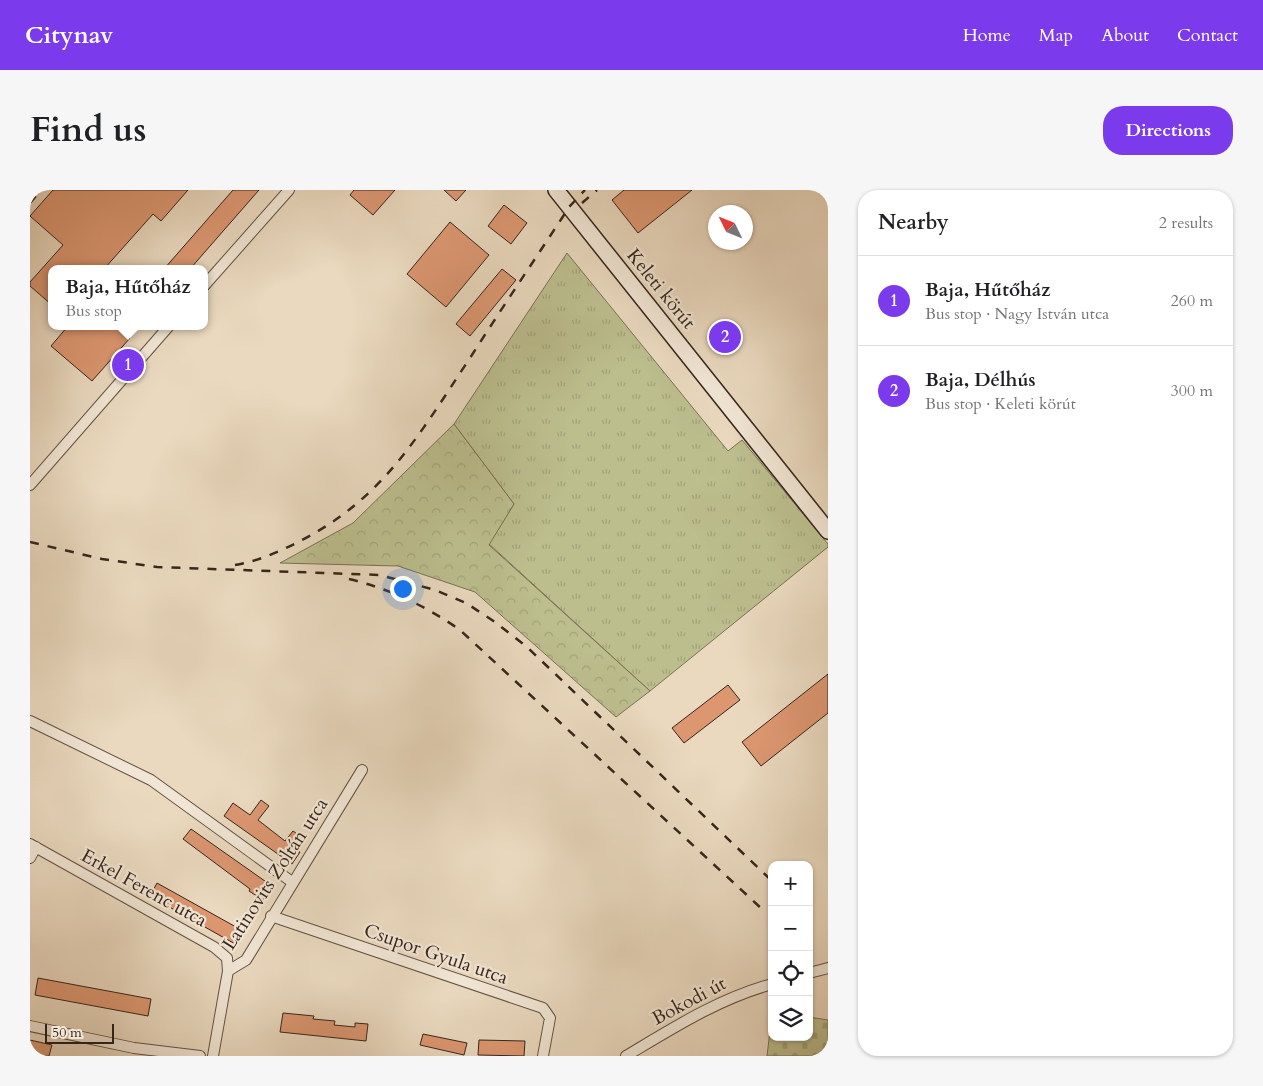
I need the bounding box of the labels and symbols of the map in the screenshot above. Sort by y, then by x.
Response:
north arrow [708,205,753,250]
street label: Keleti körút [621,243,701,335]
pin: 2 [709,318,741,356]
pin: 1 [112,346,144,384]
your location [390,576,416,602]
street label: Latinovits Zoltán utca [216,793,334,955]
street label: Erkel Ferenc utca [76,843,212,933]
street label: Csupor Gyula utca [361,917,511,991]
street label: Bokodi út [647,971,731,1031]
scale bar [45,1021,114,1044]

